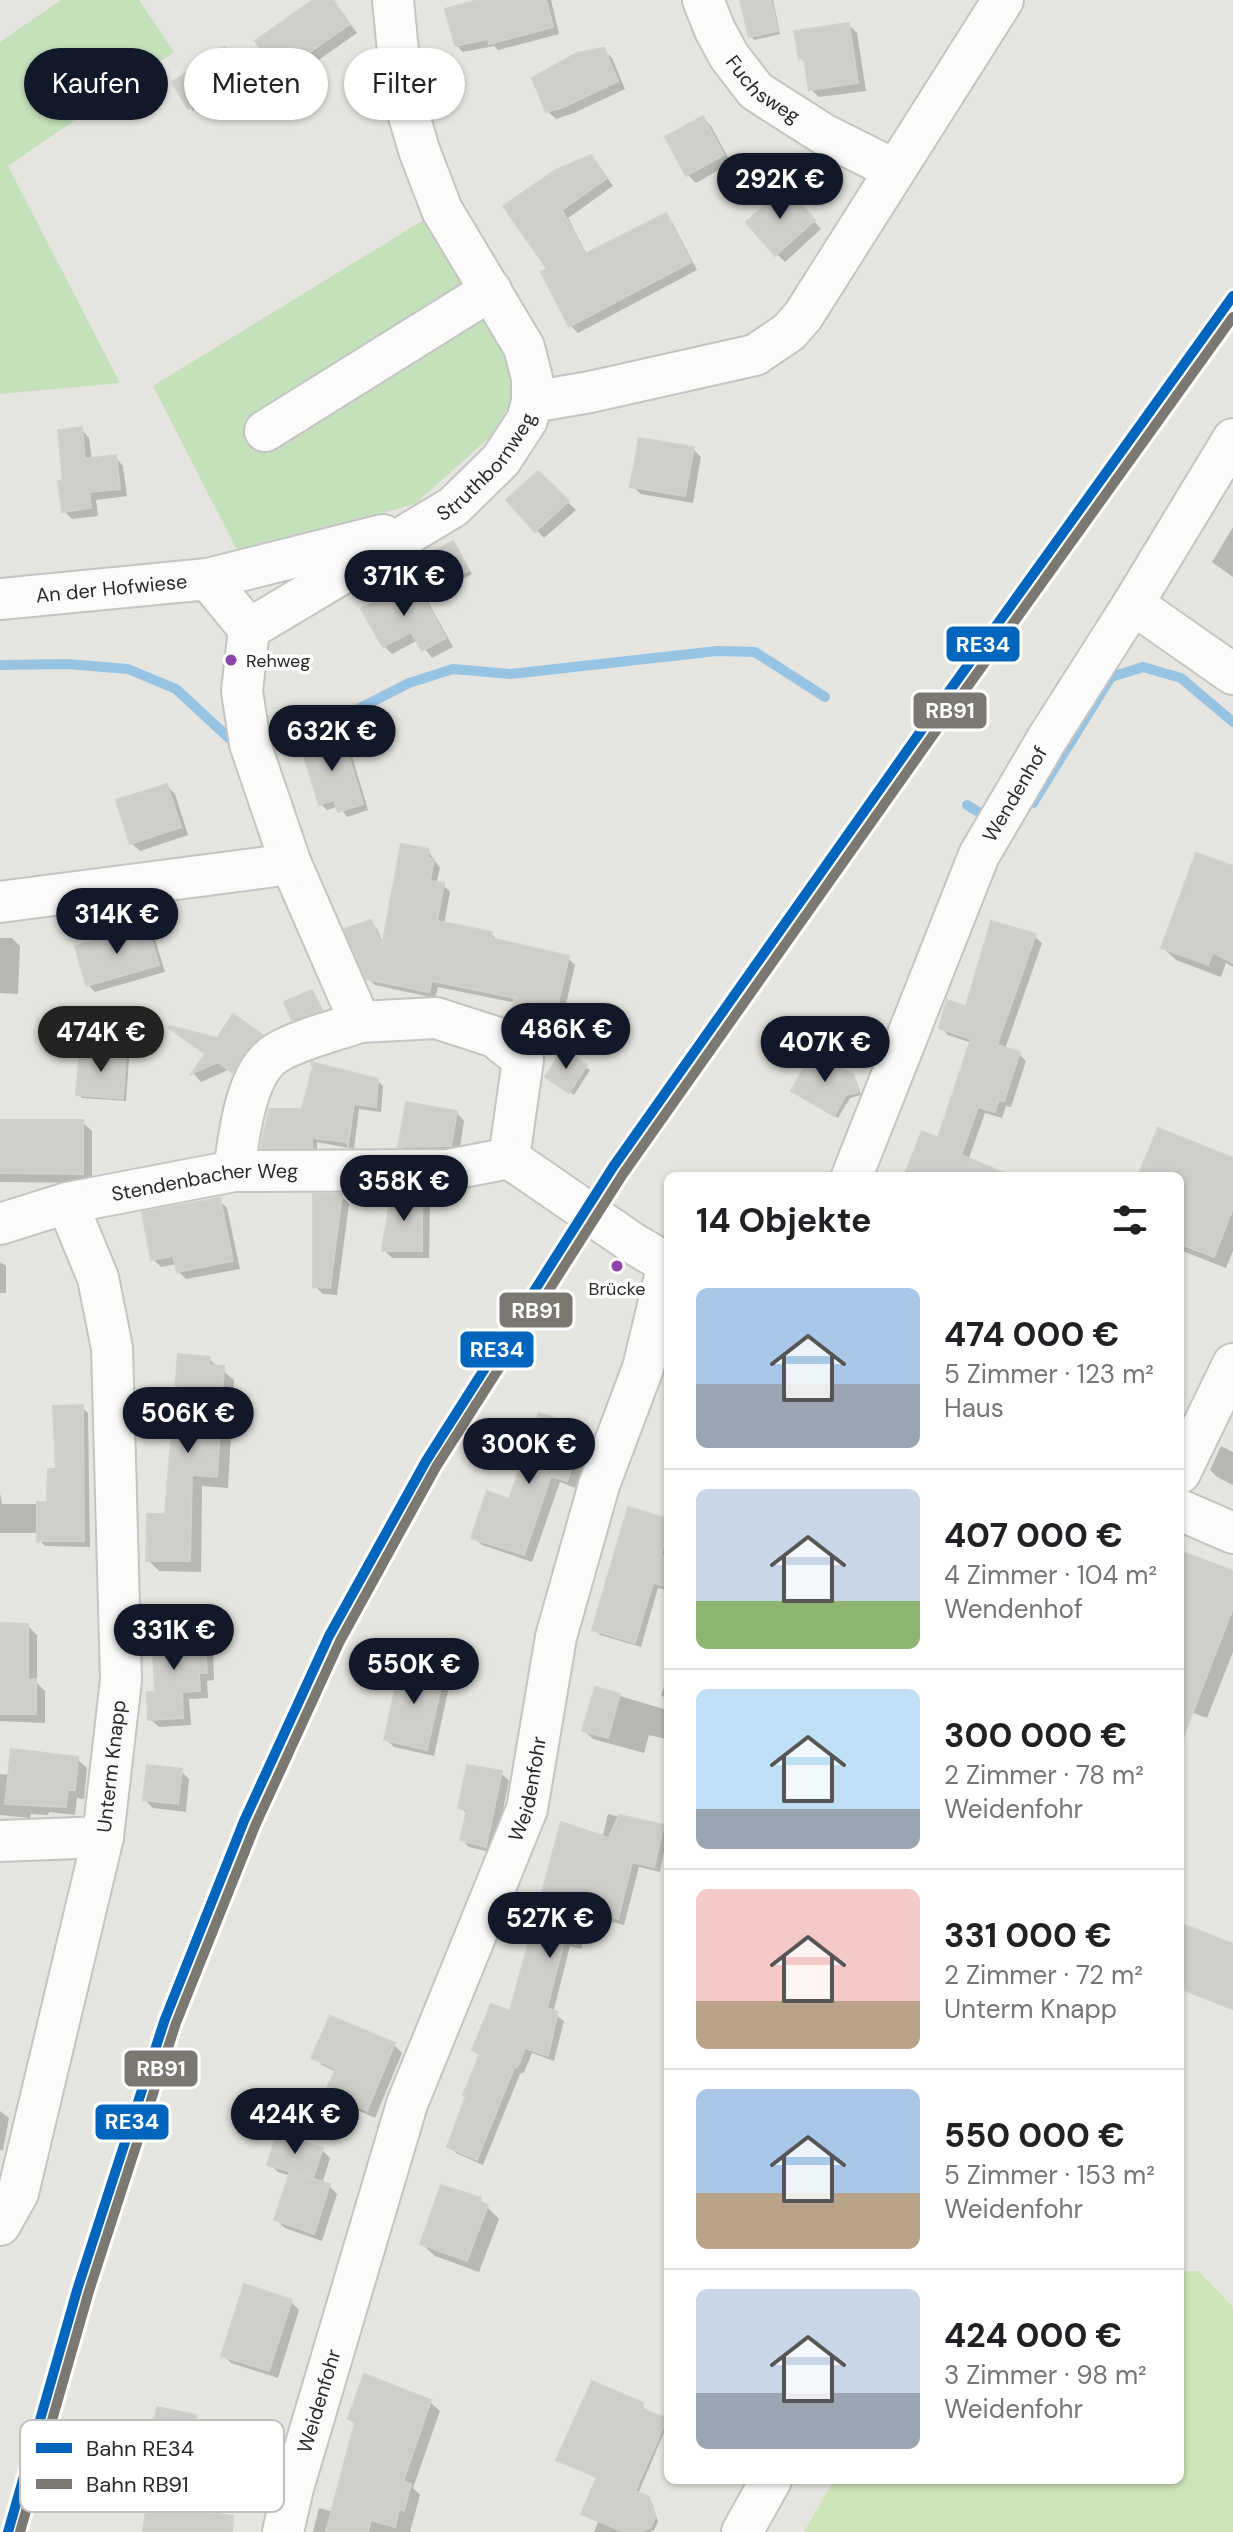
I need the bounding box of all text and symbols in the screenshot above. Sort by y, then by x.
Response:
chip: Kaufen [24,48,168,120]
chip: Mieten [184,48,328,120]
chip: Filter [344,48,465,120]
street label: Fuchsweg [720,50,805,129]
pin: 292K € [715,153,845,221]
text: 292K € [735,162,825,196]
street label: Struthbornweg [432,410,541,527]
pin: 371K € [339,550,469,618]
text: 371K € [362,559,446,593]
street label: An der Hofwiese [35,568,188,608]
line badge: RE34 [945,625,1021,663]
text: RE34 [956,630,1010,659]
place label: Rehweg [246,649,310,673]
marker: Rehweg [223,652,239,668]
line badge: RB91 [912,691,988,730]
text: RB91 [925,696,975,725]
pin: 632K € [267,705,397,773]
text: 632K € [287,714,377,748]
street label: Wendenhof [977,741,1053,847]
pin: 314K € [52,888,182,956]
text: 314K € [74,897,160,931]
pin: 486K € [501,1003,631,1071]
pin: 474K € [36,1006,166,1074]
text: 486K € [519,1012,613,1046]
text: 474K € [56,1015,146,1049]
pin: 407K € [760,1016,890,1084]
text: 407K € [779,1025,871,1059]
pin: 358K € [339,1155,469,1223]
street label: Stendenbacher Weg [109,1158,298,1207]
text: 358K € [358,1164,450,1198]
text: 14 Objekte [696,1198,872,1243]
icon: filters [1108,1198,1152,1242]
marker: Brücke [609,1258,625,1274]
place label: Brücke [589,1277,645,1301]
line badge: RB91 [498,1291,574,1329]
text: RB91 [511,1296,561,1325]
text: 474 000 € [944,1312,1119,1357]
icon: home [760,1320,856,1416]
line badge: RE34 [459,1330,535,1369]
text: RE34 [470,1335,524,1364]
text: 5 Zimmer · 123 m² [944,1357,1154,1391]
pin: 506K € [123,1387,253,1455]
text: Haus [944,1391,1004,1425]
text: 506K € [141,1396,235,1430]
pin: 300K € [464,1418,594,1486]
text: 300K € [481,1427,577,1461]
text: 407 000 € [944,1513,1123,1558]
icon: home [760,1521,856,1617]
text: 4 Zimmer · 104 m² [944,1558,1157,1592]
text: Wendenhof [944,1592,1083,1626]
pin: 331K € [109,1604,239,1672]
text: 331K € [132,1613,216,1647]
pin: 550K € [349,1638,479,1706]
text: 550K € [367,1647,461,1681]
street label: Unterm Knapp [91,1699,132,1834]
text: 300 000 € [944,1713,1127,1758]
icon: home [760,1721,856,1817]
street label: Weidenfohr [502,1734,552,1845]
text: 2 Zimmer · 78 m² [944,1758,1144,1792]
text: Weidenfohr [944,1792,1083,1826]
pin: 527K € [485,1892,615,1960]
text: 527K € [506,1901,594,1935]
text: 331 000 € [944,1913,1112,1958]
icon: home [760,1921,856,2017]
text: 2 Zimmer · 72 m² [944,1958,1143,1992]
text: Unterm Knapp [944,1992,1117,2026]
line badge: RB91 [123,2049,199,2088]
text: RB91 [136,2054,186,2083]
pin: 424K € [230,2088,360,2156]
text: 424K € [249,2097,341,2131]
line badge: RE34 [94,2103,170,2141]
text: RE34 [105,2107,159,2136]
text: 550 000 € [944,2113,1125,2158]
icon: home [760,2121,856,2217]
text: 5 Zimmer · 153 m² [944,2158,1155,2192]
text: Weidenfohr [944,2192,1083,2226]
text: 424 000 € [944,2313,1122,2358]
icon: home [760,2321,856,2417]
street label: Weidenfohr [291,2346,347,2456]
text: 3 Zimmer · 98 m² [944,2358,1147,2392]
text: Weidenfohr [944,2392,1083,2426]
legend [20,2420,284,2512]
text: Bahn RE34 [86,2434,194,2463]
text: Bahn RB91 [86,2470,189,2499]

